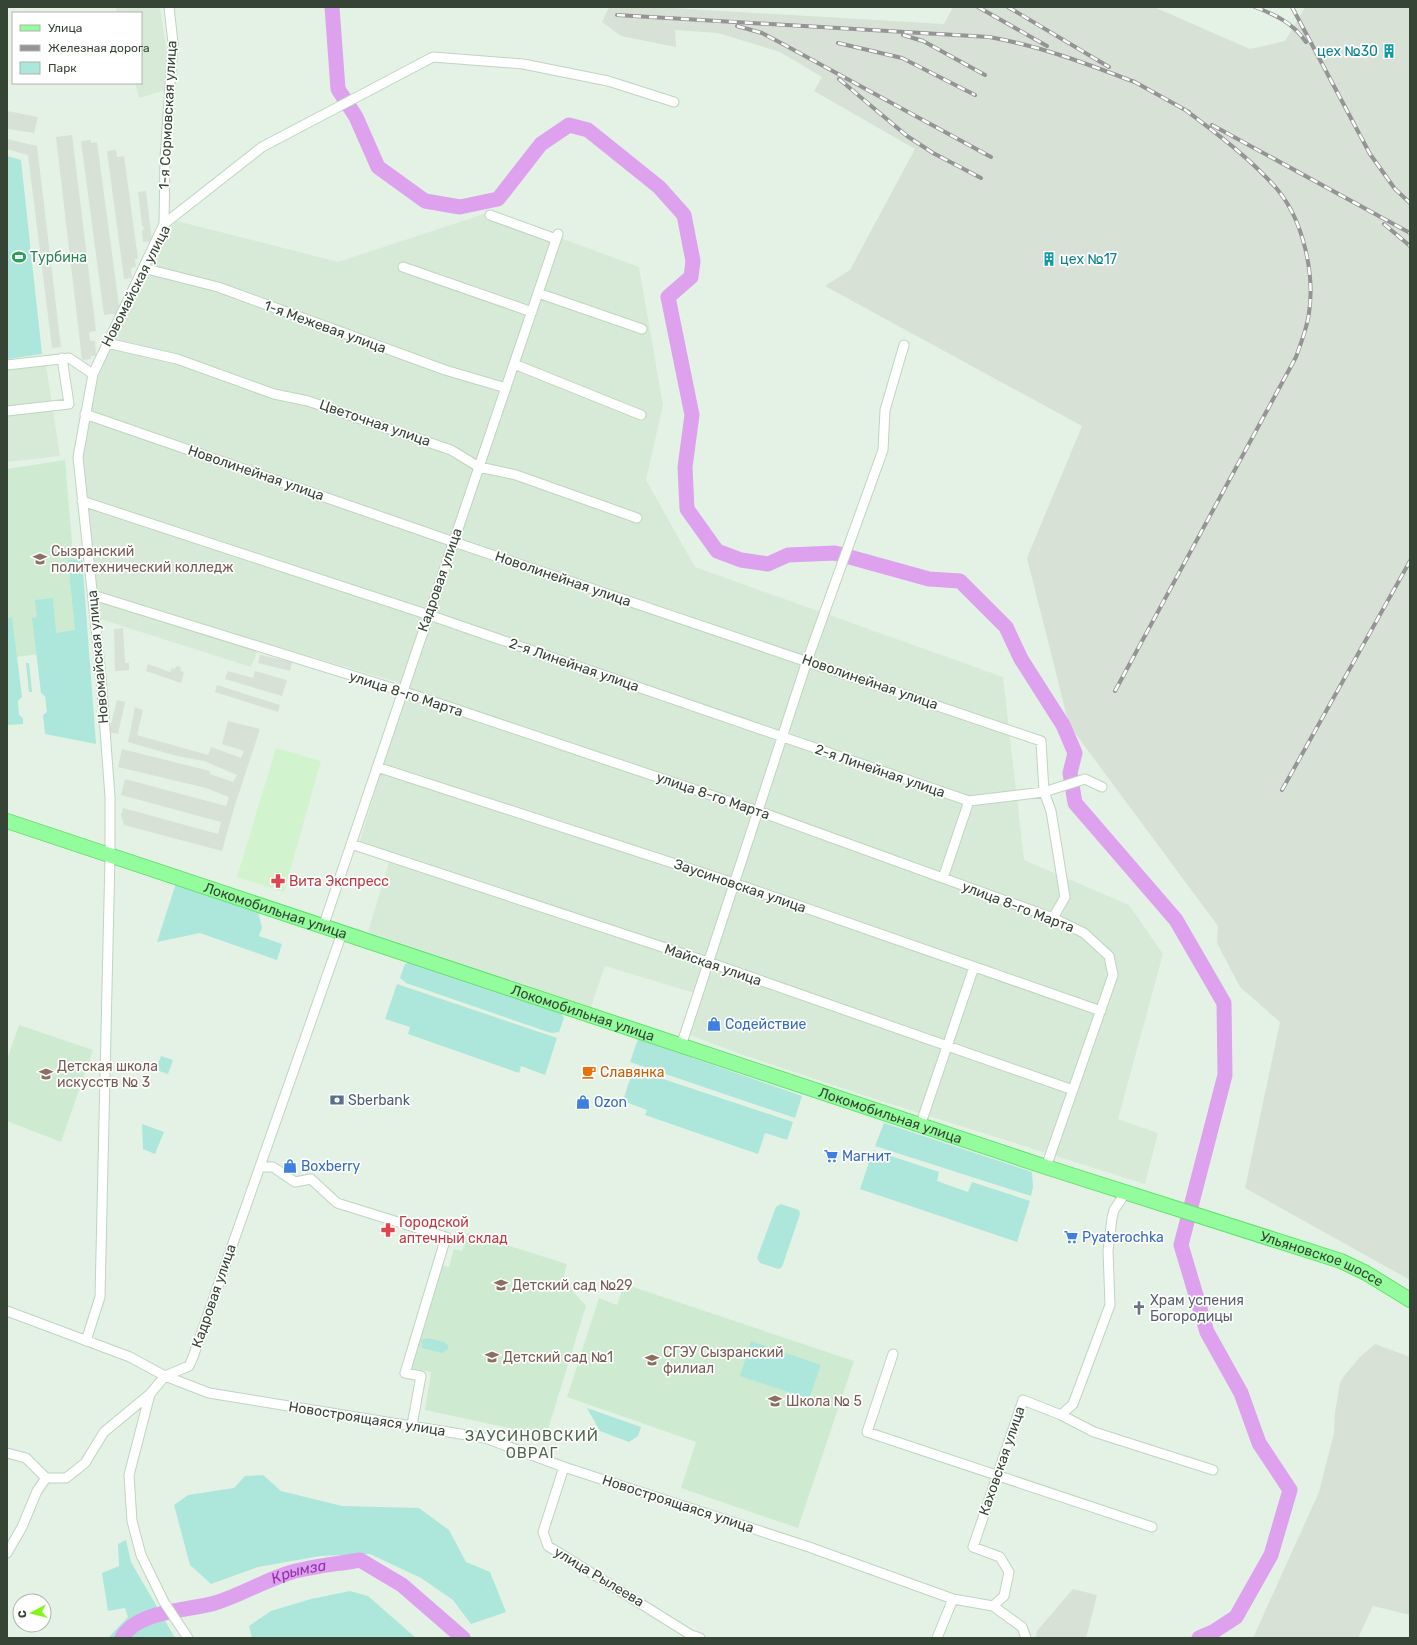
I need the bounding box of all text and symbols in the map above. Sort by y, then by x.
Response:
legend [12,12,142,84]
text: Улица [48,21,82,35]
street label: 1-я Сормовская улица [156,40,180,190]
text: Железная дорога [48,41,150,55]
place label: цех №30 [1317,43,1378,60]
building icon: цех №30 [1381,43,1397,59]
text: Парк [48,61,77,75]
street label: Новомайская улица [98,222,174,350]
sports icon: Турбина [11,249,27,265]
place label: Турбина [30,249,87,266]
building icon: цех №17 [1041,251,1057,267]
place label: цех №17 [1060,251,1117,268]
street label: 1-я Межевая улица [262,297,388,357]
street label: Цветочная улица [317,396,433,450]
street label: Новолинейная улица [186,442,326,504]
street label: Кадровая улица [414,526,466,634]
place label: Сызранский политехнический колледж [51,543,233,576]
street label: Новолинейная улица [493,548,633,610]
school or university icon: Сызранский политехнический колледж [32,551,48,567]
street label: Новомайская улица [84,590,112,724]
street label: 2-я Линейная улица [507,635,641,695]
street label: Новолинейная улица [800,651,940,713]
street label: улица 8-го Марта [347,668,465,720]
street label: 2-я Линейная улица [813,741,947,801]
street label: улица 8-го Марта [654,769,772,823]
street label: Заусиновская улица [672,855,808,917]
pharmacy icon: Вита Экспресс [270,873,286,889]
place label: Вита Экспресс [289,873,389,890]
street label: улица 8-го Марта [960,878,1076,936]
street label: Локомобильная улица [202,879,349,942]
street label: Майская улица [662,940,764,990]
street label: Локомобильная улица [509,981,657,1045]
shop icon: Содействие [706,1016,722,1032]
place label: Содействие [725,1016,806,1033]
place label: Детская школа искусств № 3 [57,1058,158,1091]
cafe icon: Славянка [581,1064,597,1080]
place label: Славянка [600,1064,664,1081]
school or university icon: Детская школа искусств № 3 [38,1066,54,1082]
street label: Локомобильная улица [816,1083,964,1147]
bank icon: Sberbank [329,1092,345,1108]
place label: Sberbank [348,1092,411,1109]
shop icon: Ozon [575,1094,591,1110]
place label: Ozon [594,1094,627,1111]
supermarket icon: Магнит [823,1148,839,1164]
place label: Магнит [842,1148,891,1165]
shop icon: Boxberry [282,1158,298,1174]
place label: Boxberry [301,1158,361,1175]
place label: Городской аптечный склад [399,1214,508,1247]
pharmacy icon: Городской аптечный склад [380,1222,396,1238]
street label: Ульяновское шоссе [1258,1227,1387,1290]
supermarket icon: Pyaterochka [1063,1229,1079,1245]
place label: Pyaterochka [1082,1229,1164,1246]
street label: Кадровая улица [188,1242,240,1350]
school or university icon: Детский сад №29 [493,1277,509,1293]
place label: Детский сад №29 [512,1277,633,1294]
place label: Храм успения Богородицы [1150,1292,1244,1325]
church icon: Храм успения Богородицы [1131,1300,1147,1316]
place label: СГЭУ Сызранский филиал [663,1344,783,1377]
school or university icon: Детский сад №1 [484,1349,500,1365]
place label: Детский сад №1 [503,1349,613,1366]
school or university icon: СГЭУ Сызранский филиал [644,1352,660,1368]
school or university icon: Школа № 5 [767,1393,783,1409]
place label: Школа № 5 [786,1393,862,1410]
street label: Новостроящаяся улица [287,1398,447,1440]
street label: Каховская улица [975,1404,1029,1518]
district label: ЗАУСИНОВСКИЙ ОВРАГ [465,1427,599,1462]
street label: Новостроящаяся улица [600,1471,756,1537]
street label: улица Рылеева [551,1543,647,1611]
water label: Крымза [268,1556,328,1588]
north arrow [12,1593,52,1633]
text: С [16,1609,29,1619]

